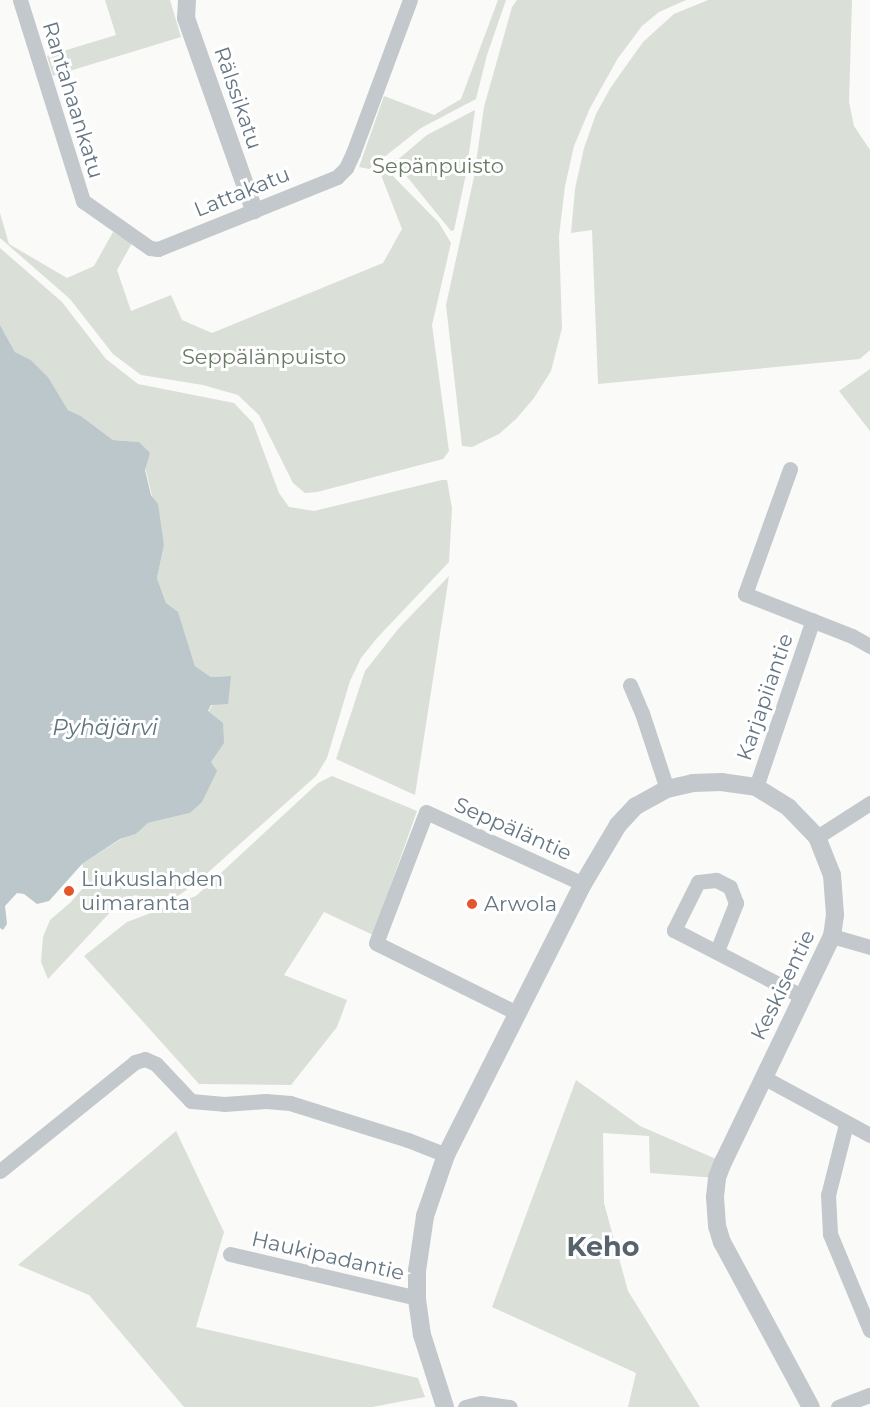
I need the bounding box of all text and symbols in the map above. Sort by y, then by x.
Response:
street label: Rantahaankatu [37,19,109,181]
street label: Rälssikatu [209,43,267,153]
park label: Sepänpuisto [372,153,504,179]
street label: Lattakatu [191,161,293,223]
park label: Seppälänpuisto [182,344,346,370]
street label: Karjapiiantie [732,630,798,764]
water label: Pyhäjärvi [52,715,158,741]
street label: Seppäläntie [451,792,575,866]
place label: Liukuslahden uimaranta [81,866,223,916]
marker: Liukuslahden uimaranta [62,884,76,898]
place label: Arwola [484,891,557,917]
marker: Arwola [465,897,479,911]
street label: Keskisentie [745,926,821,1044]
street label: Haukipadantie [249,1226,407,1286]
district label: Keho [567,1231,639,1263]

